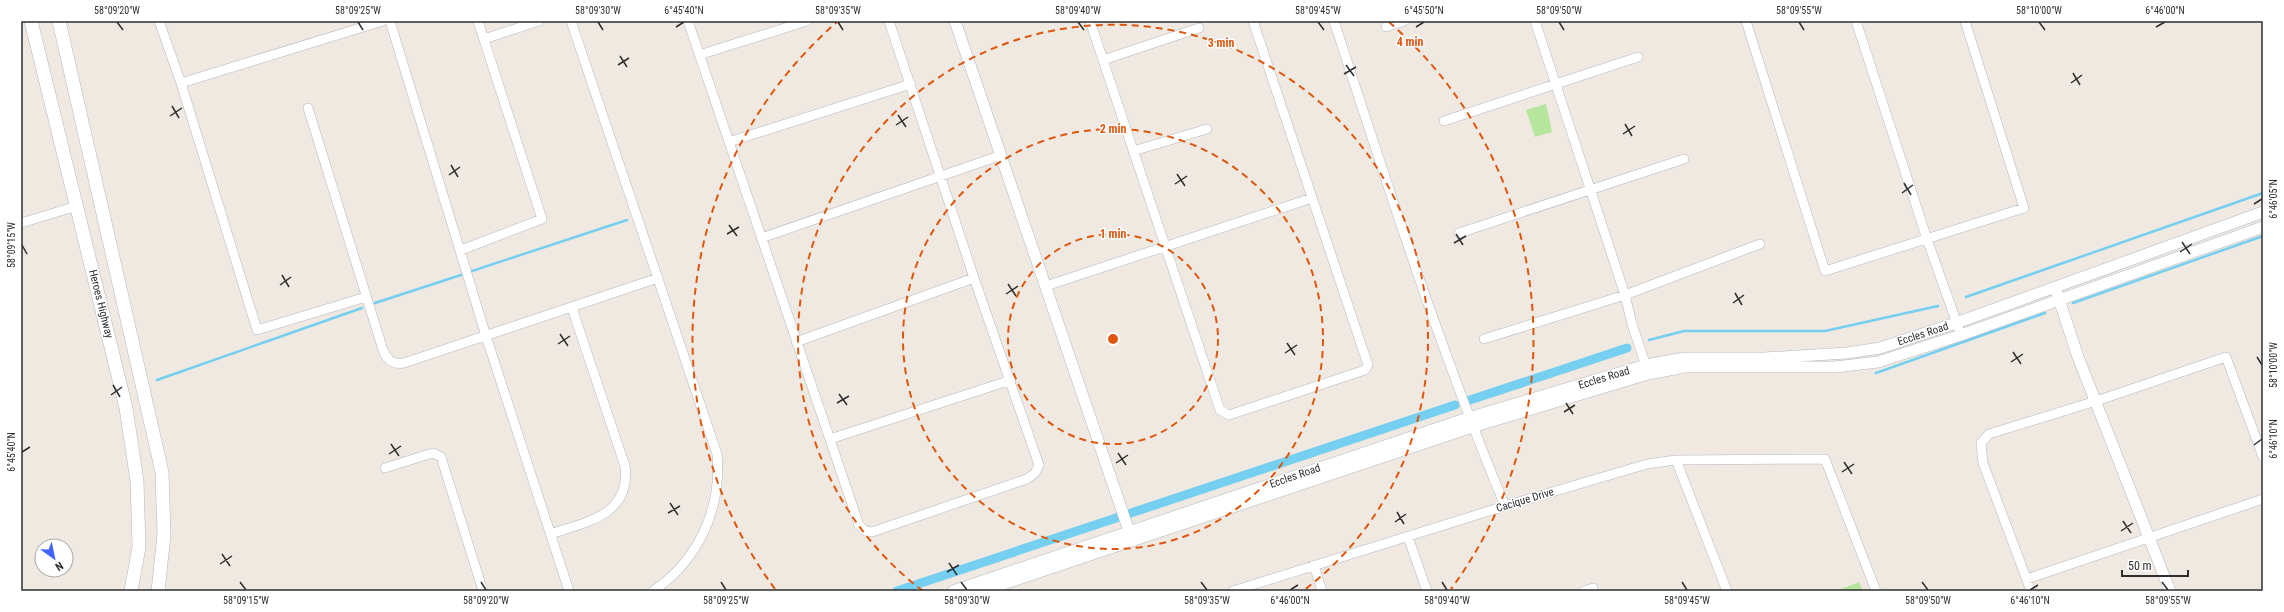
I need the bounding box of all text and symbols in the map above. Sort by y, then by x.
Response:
text: 58°09'20"W [94,5,140,16]
text: 58°09'25"W [335,5,381,16]
text: 58°09'30"W [575,5,621,16]
text: 6°45'40"N [664,5,704,16]
text: 58°09'35"W [815,5,861,16]
text: 58°09'40"W [1055,5,1101,16]
text: 58°09'45"W [1295,5,1341,16]
text: 6°45'50"N [1404,5,1444,16]
text: 58°09'50"W [1536,5,1582,16]
text: 58°09'55"W [1776,5,1822,16]
text: 58°10'00"W [2016,5,2062,16]
text: 6°46'00"N [2145,5,2185,16]
text: 4 min [1397,35,1423,49]
text: 3 min [1208,36,1234,50]
text: 2 min [1100,122,1126,136]
text: 6°46'05"N [2268,179,2279,219]
text: 58°09'15"W [6,222,17,268]
text: 1 min [1100,227,1126,241]
street label: Heroes Highway [86,268,116,340]
street label: Eccles Road [1896,320,1950,348]
centre of rings [1106,332,1120,346]
text: 58°10'00"W [2268,342,2279,388]
street label: Eccles Road [1577,364,1631,392]
text: 6°46'10"N [2268,419,2279,459]
text: 6°45'40"N [6,432,17,472]
street label: Eccles Road [1268,461,1322,491]
street label: Cacique Drive [1495,485,1555,515]
north arrow [34,538,74,578]
scale bar [2122,552,2188,578]
text: N [53,559,66,573]
text: 50 m [2128,559,2152,573]
text: 58°09'15"W [223,595,269,606]
text: 58°09'20"W [463,595,509,606]
text: 58°09'25"W [703,595,749,606]
text: 58°09'30"W [944,595,990,606]
text: 58°09'35"W [1184,595,1230,606]
text: 6°46'00"N [1270,595,1310,606]
text: 58°09'40"W [1424,595,1470,606]
text: 58°09'45"W [1664,595,1710,606]
text: 58°09'50"W [1905,595,1951,606]
text: 6°46'10"N [2010,595,2050,606]
text: 58°09'55"W [2145,595,2191,606]

